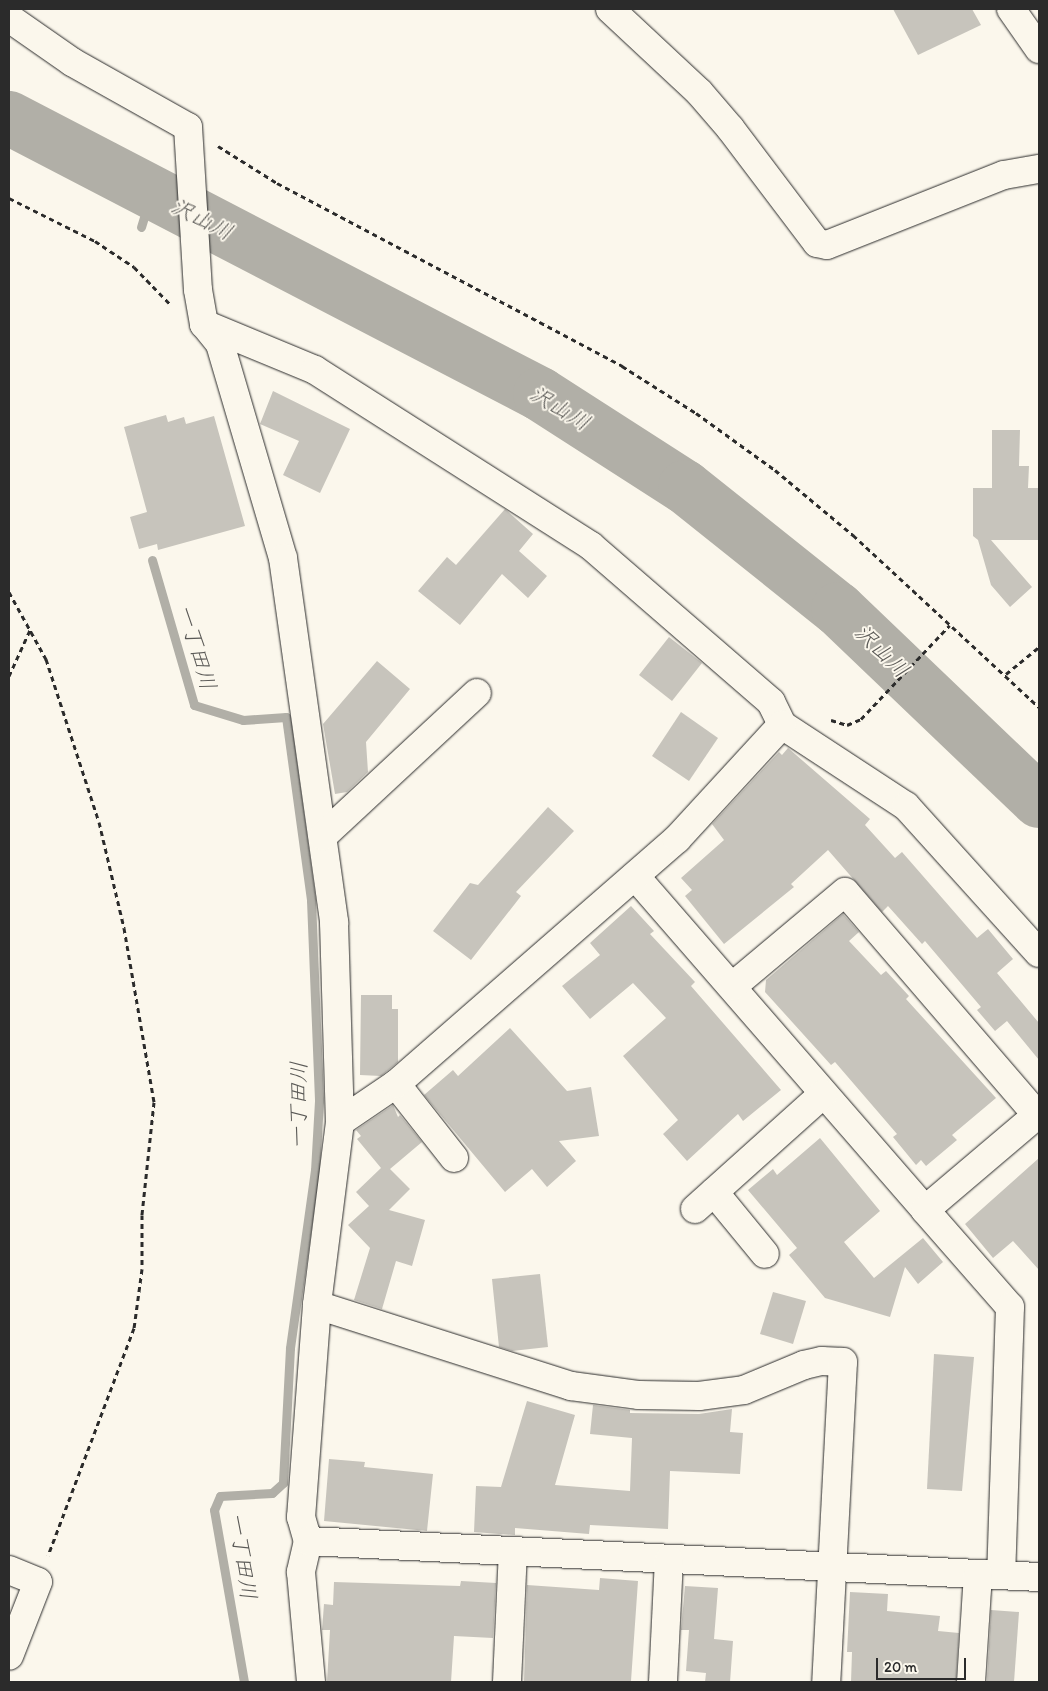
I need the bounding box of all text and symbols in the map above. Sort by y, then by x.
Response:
water label: 沢山川 [167,192,237,246]
water label: 沢山川 [525,380,595,436]
water label: 一丁田川 [172,601,222,693]
water label: 沢山川 [849,619,915,683]
water label: 一丁田川 [284,1061,312,1149]
water label: 一丁田川 [224,1511,262,1601]
scale bar [878,1648,968,1680]
text: 20 m [884,1658,917,1676]

